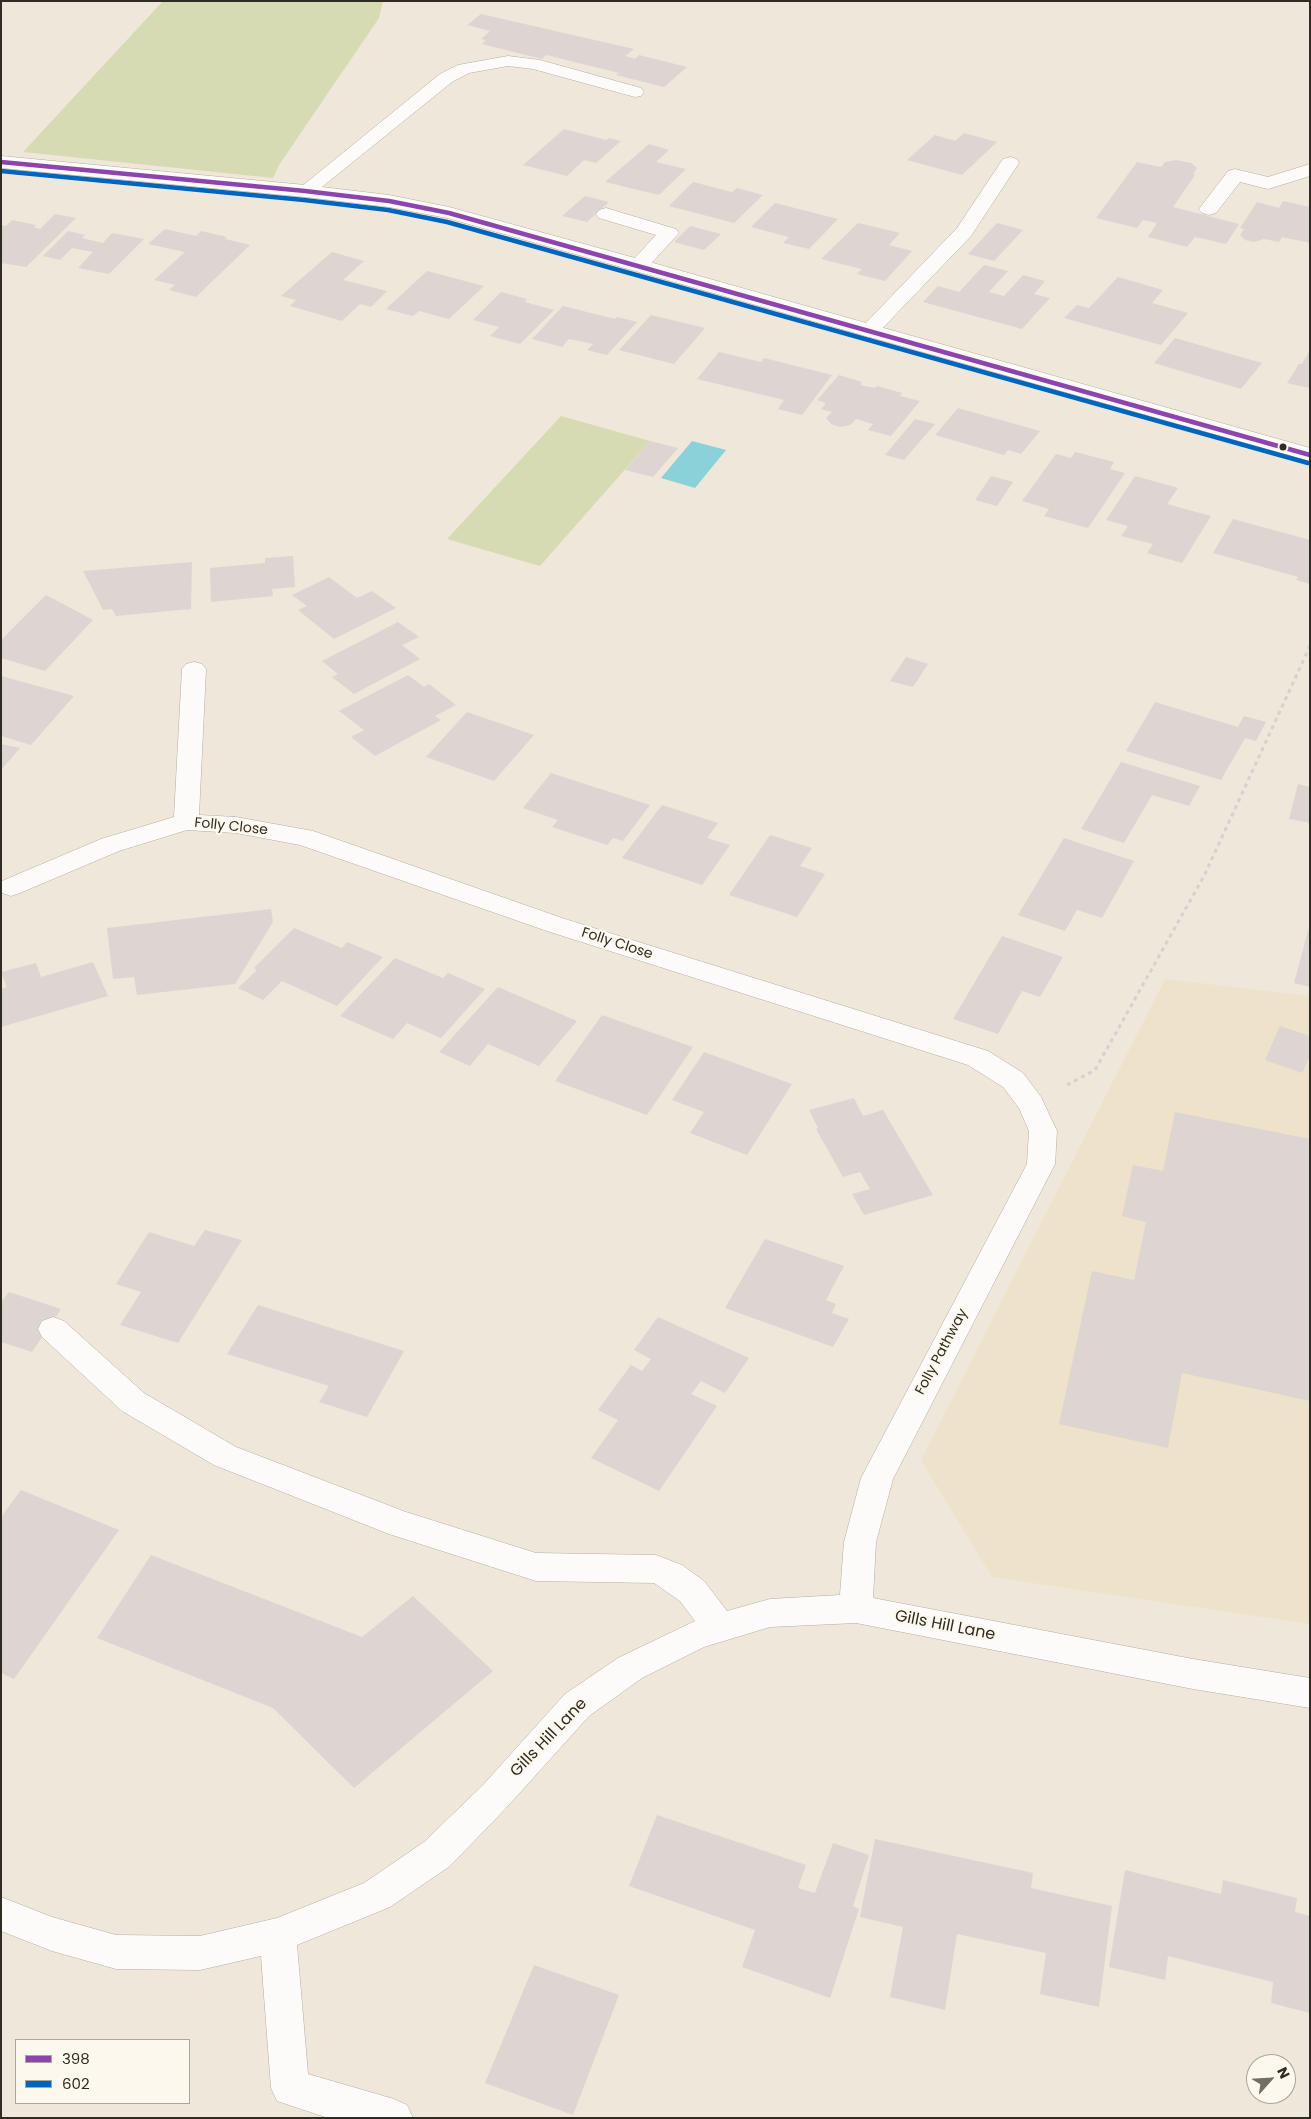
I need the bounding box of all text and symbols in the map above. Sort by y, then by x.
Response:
unlabelled marker [1278,442,1288,452]
street label: Folly Close [193,815,269,839]
street label: Folly Close [579,925,655,963]
street label: Folly Pathway [912,1306,972,1398]
street label: Gills Hill Lane [893,1607,997,1645]
street label: Gills Hill Lane [507,1695,591,1781]
legend [15,2039,190,2104]
text: 398 [62,2048,90,2069]
north arrow [1246,2054,1296,2104]
text: N [1272,2064,1295,2082]
text: 602 [62,2073,90,2094]

